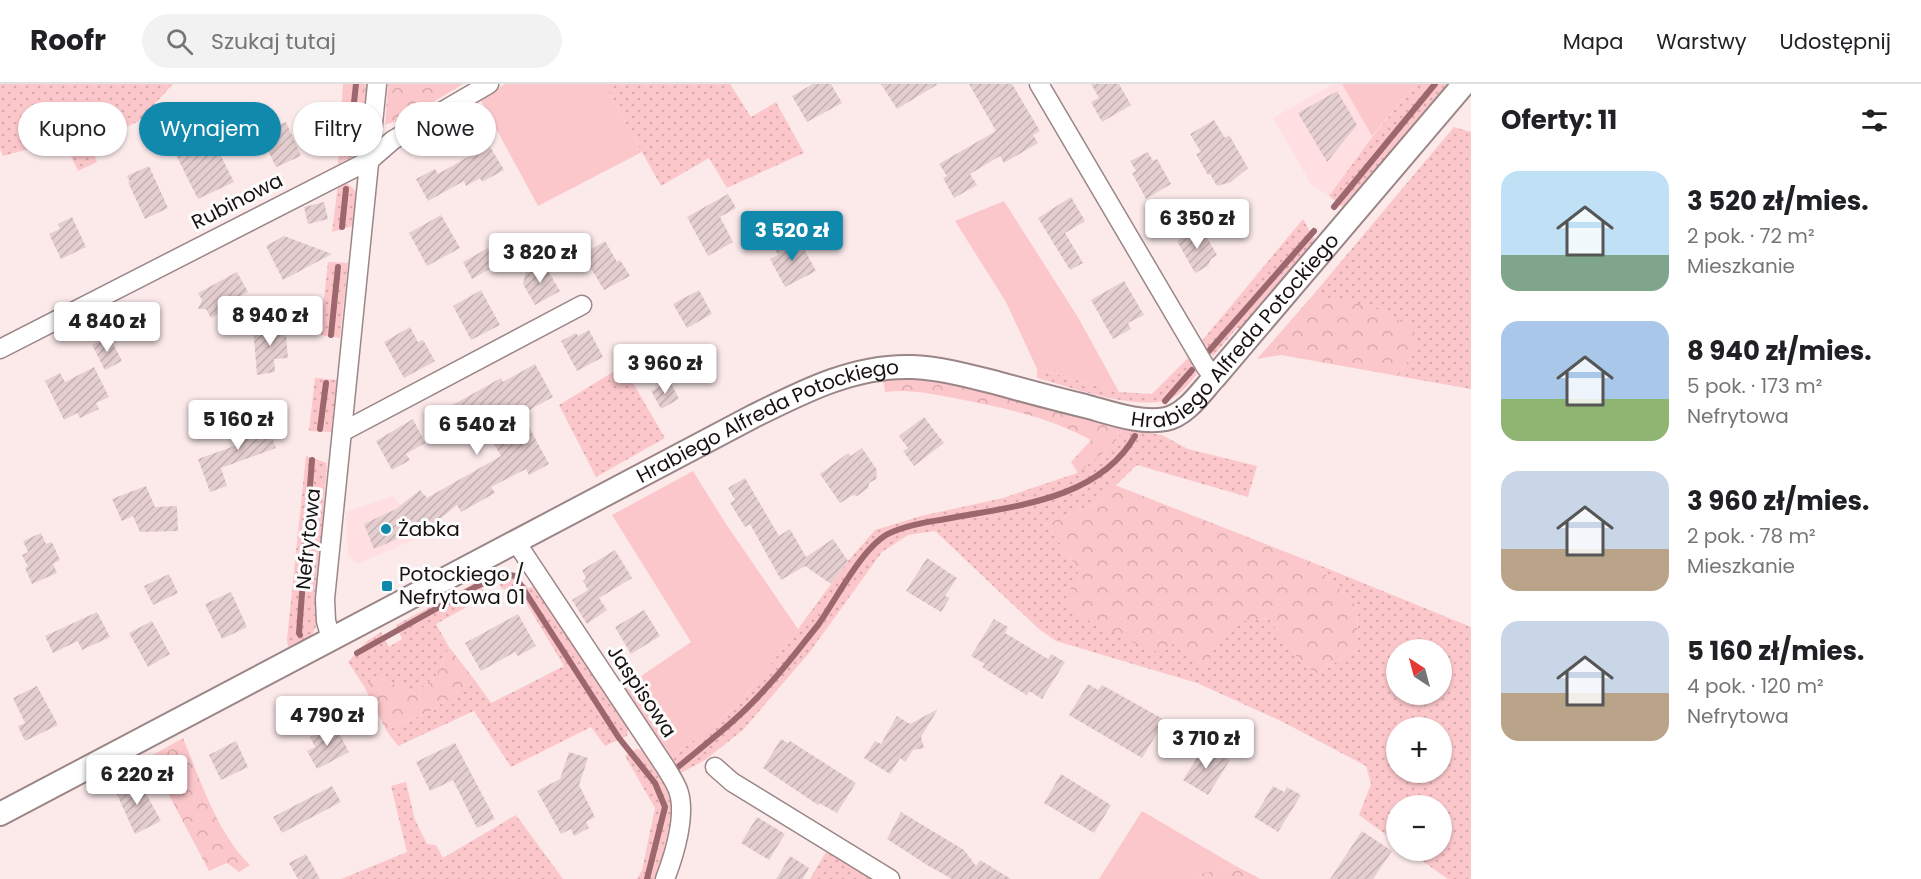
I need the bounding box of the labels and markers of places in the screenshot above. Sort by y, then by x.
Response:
pin: 6 350 zł [1135,199,1259,250]
pin: 3 520 zł [730,211,854,262]
pin: 3 820 zł [478,233,602,284]
pin: 8 940 zł [208,296,332,347]
pin: 4 840 zł [45,302,169,353]
pin: 3 960 zł [603,344,727,395]
pin: 5 160 zł [176,400,300,451]
pin: 6 540 zł [415,405,539,456]
place label: Żabka [398,515,460,543]
marker: Żabka [379,522,393,536]
place label: Potockiego / Nefrytowa 01 [399,560,525,611]
marker: Potockiego / Nefrytowa 01 [380,579,394,593]
pin: 4 790 zł [265,696,389,747]
pin: 3 710 zł [1144,719,1268,770]
pin: 6 220 zł [75,755,199,806]

